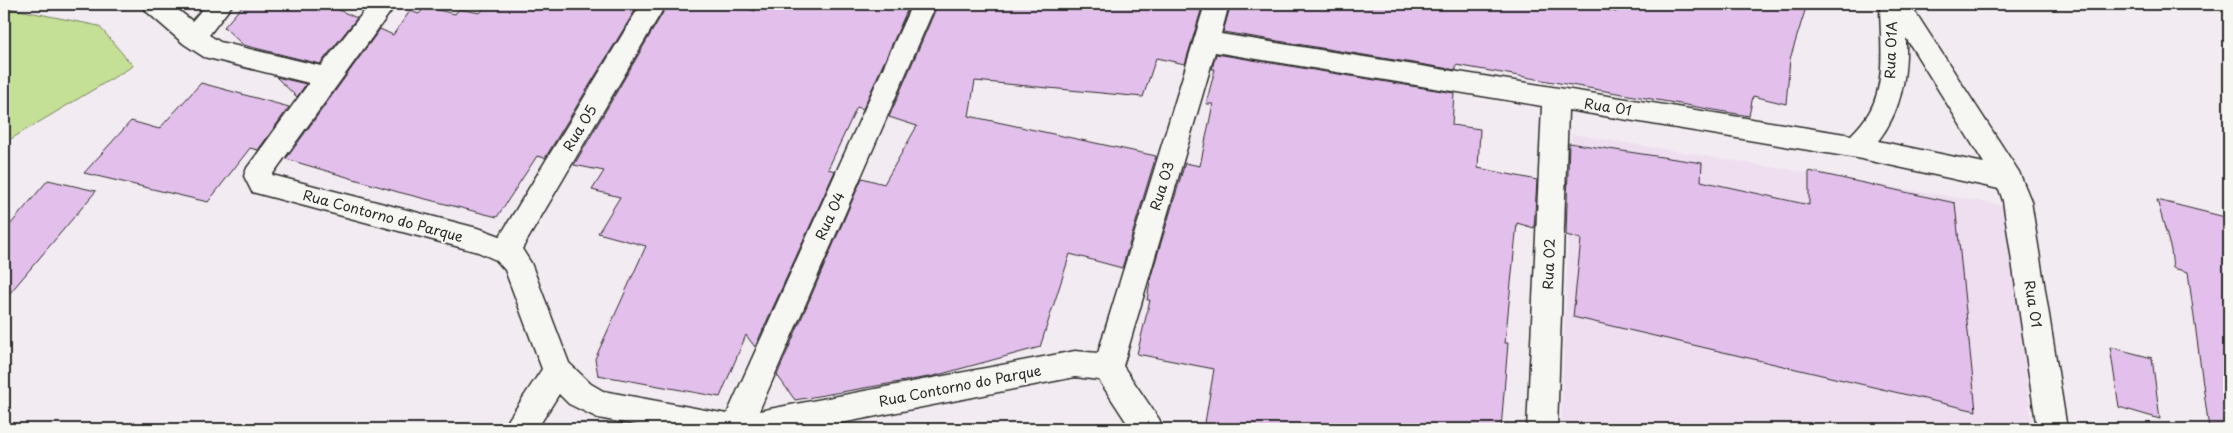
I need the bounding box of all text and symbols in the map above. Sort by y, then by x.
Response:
street label: Rua 01A [1879,21,1902,79]
street label: Rua 01 [1583,92,1633,121]
street label: Rua 05 [557,100,602,155]
street label: Rua 03 [1144,159,1179,213]
street label: Rua Contorno do Parque [301,184,466,247]
street label: Rua 04 [810,188,849,243]
street label: Rua 02 [1537,238,1560,290]
street label: Rua 01 [2019,279,2048,329]
street label: Rua Contorno do Parque [877,359,1043,412]

